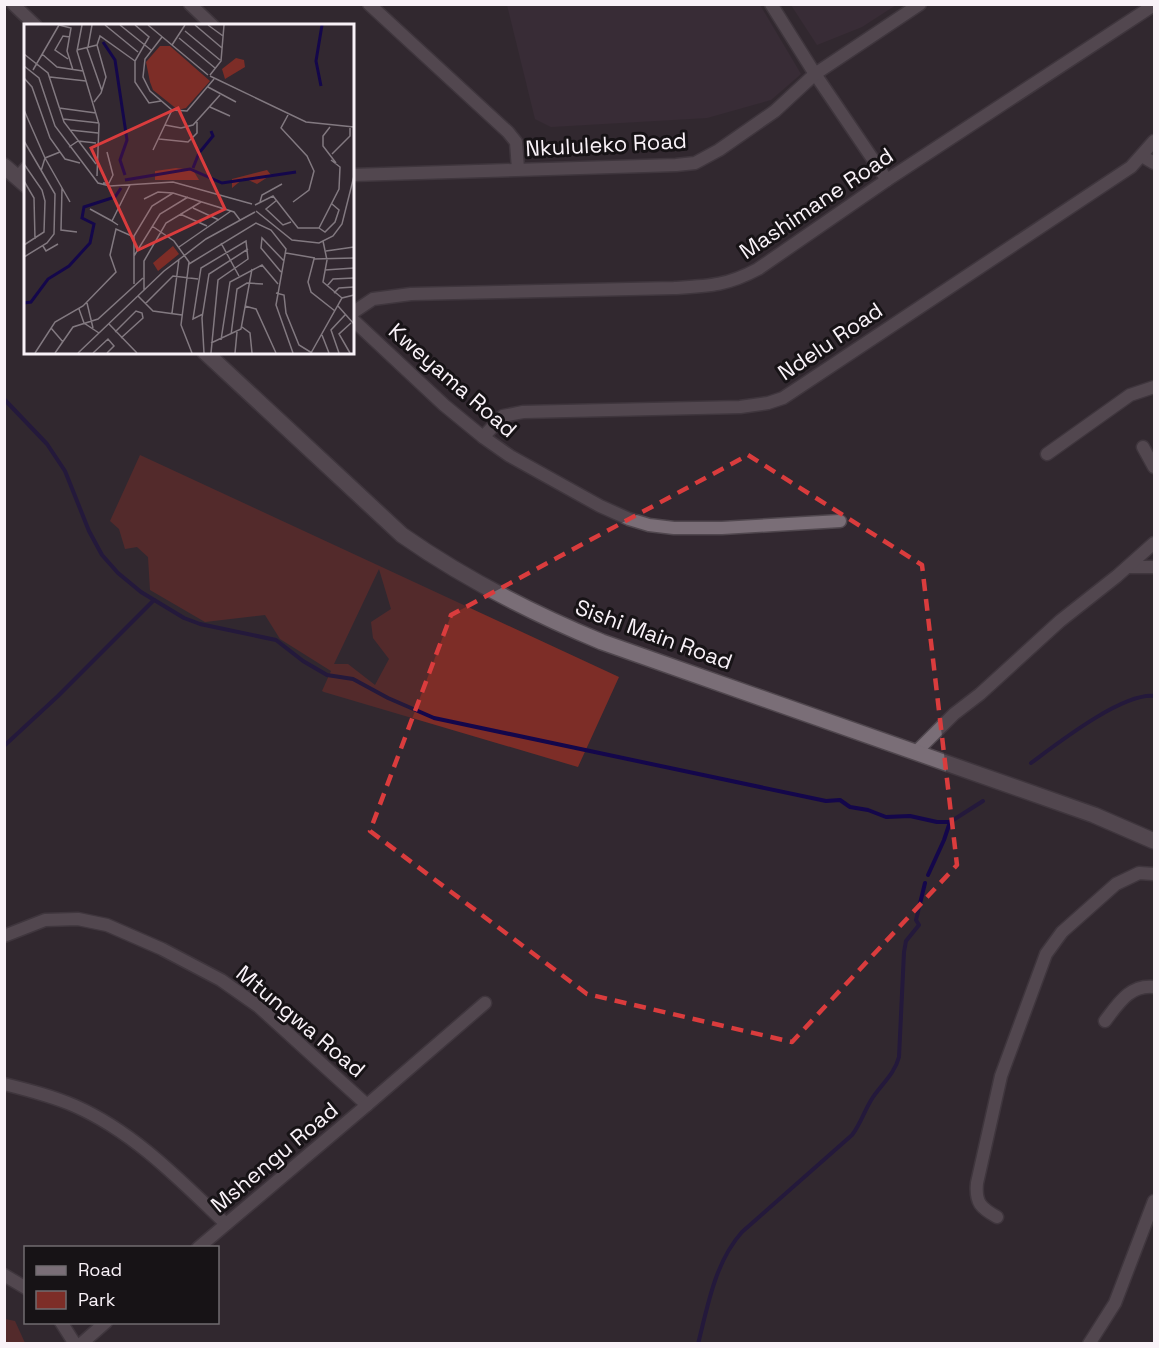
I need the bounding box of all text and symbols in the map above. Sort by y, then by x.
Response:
inset map [24,24,354,354]
street label: Nkululeko Road [525,126,687,162]
street label: Mashimane Road [734,141,898,265]
street label: Ndelu Road [772,296,888,386]
street label: Kweyama Road [383,317,523,443]
street label: Sishi Main Road [572,593,736,675]
street label: Mtungwa Road [231,959,371,1083]
street label: Mshengu Road [205,1096,343,1218]
legend [24,1246,219,1324]
text: Road [78,1258,122,1281]
text: Park [78,1288,116,1311]

